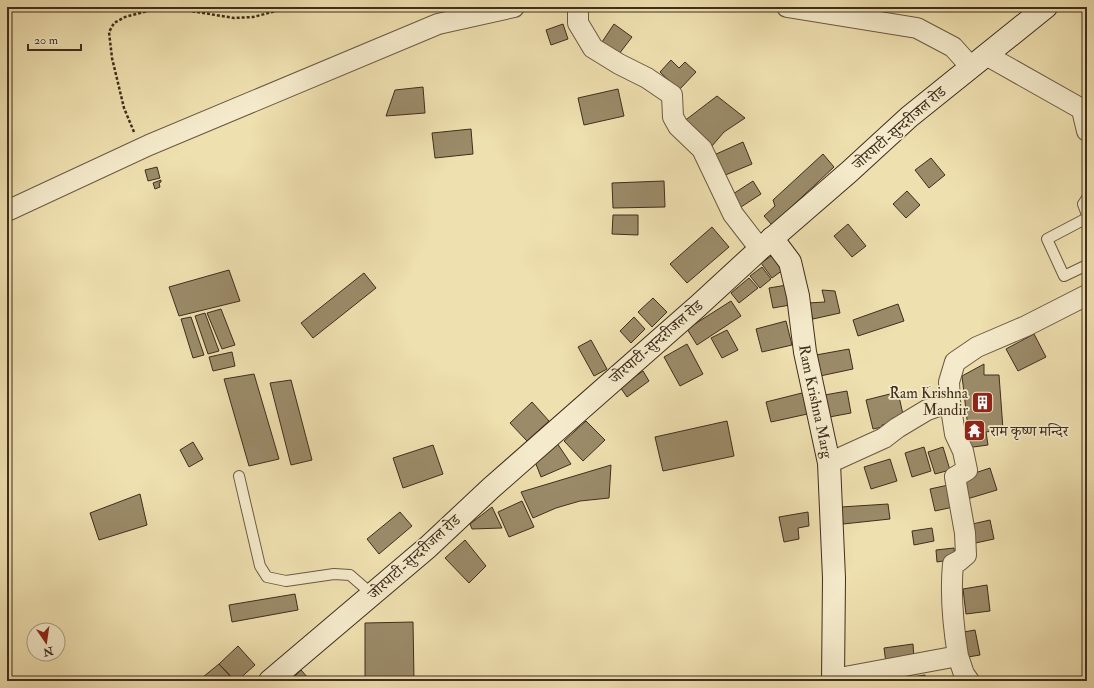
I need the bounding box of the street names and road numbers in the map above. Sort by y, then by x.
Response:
street label: जोरपाटी-सुन्दरीजल रोड [848,82,951,175]
street label: जोरपाटी-सुन्दरीजल रोड [605,296,708,389]
street label: Ram Krishna Marg [794,344,837,461]
street label: जोरपाटी-सुन्दरीजल रोड [363,510,465,605]

